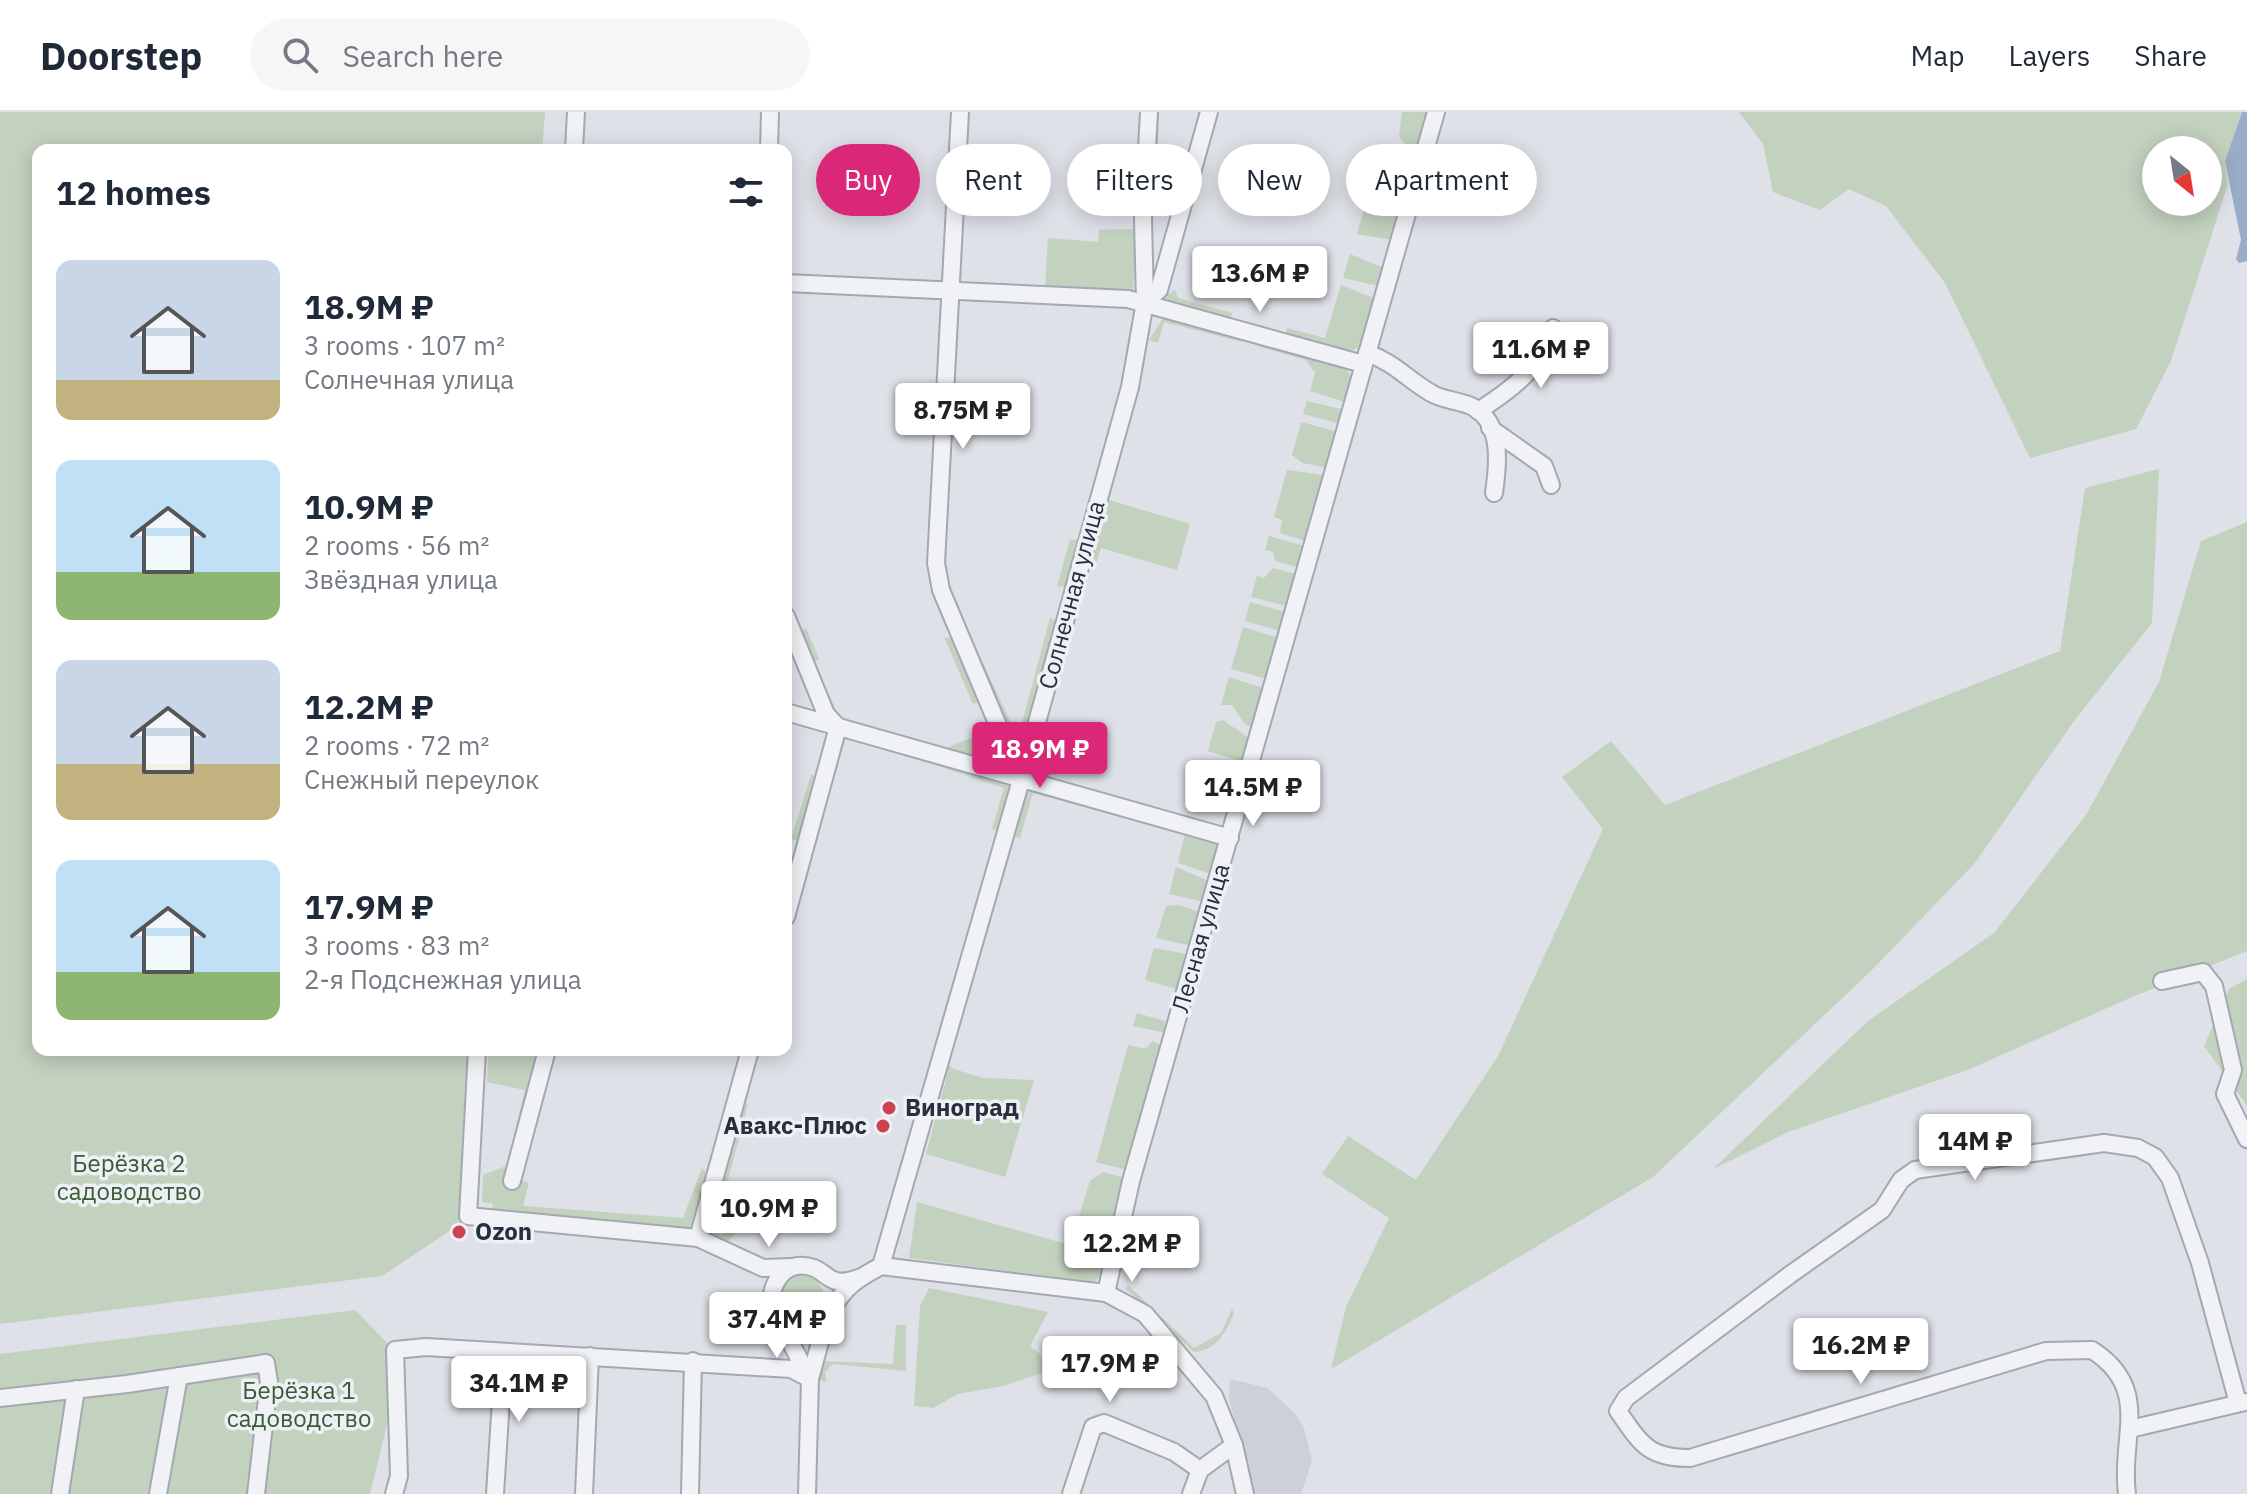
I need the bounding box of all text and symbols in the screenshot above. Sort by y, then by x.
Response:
search box [250,19,810,91]
text: Doorstep [40,31,202,80]
icon: search [278,33,322,77]
text: Search here [342,36,503,75]
text: Map [1910,37,1964,74]
text: Layers [2008,37,2090,74]
text: Share [2134,37,2207,74]
north arrow [2142,136,2222,216]
map controls [2142,136,2222,216]
chip: Buy [816,144,920,216]
chip: Rent [936,144,1051,216]
chip: Filters [1067,144,1202,216]
chip: New [1218,144,1330,216]
chip: Apartment [1346,144,1537,216]
text: 12 homes [56,170,211,214]
icon: filters [724,170,768,214]
pin: 13.6M ₽ [1186,246,1334,314]
text: 13.6M ₽ [1210,255,1310,289]
text: 18.9M ₽ [304,284,434,328]
icon: home [120,292,216,388]
pin: 11.6M ₽ [1467,322,1615,390]
text: 3 rooms · 107 m² [304,328,505,362]
text: 11.6M ₽ [1491,331,1591,365]
text: Солнечная улица [304,362,514,396]
pin: 8.75M ₽ [889,383,1037,451]
text: 8.75M ₽ [913,392,1013,426]
text: 10.9M ₽ [304,484,434,528]
icon: home [120,492,216,588]
street label: Солнечная улица [1030,497,1112,693]
text: 2 rooms · 56 m² [304,528,489,562]
text: Звёздная улица [304,562,498,596]
text: 12.2M ₽ [304,684,434,728]
icon: home [120,692,216,788]
pin: 18.9M ₽ [966,722,1114,790]
text: 2 rooms · 72 m² [304,728,489,762]
text: 18.9M ₽ [990,731,1090,765]
pin: 14.5M ₽ [1179,760,1327,828]
text: Снежный переулок [304,762,539,796]
text: 14.5M ₽ [1203,769,1303,803]
street label: Лесная улица [1163,859,1237,1016]
text: 17.9M ₽ [304,884,434,928]
icon: home [120,892,216,988]
text: 3 rooms · 83 m² [304,928,489,962]
text: 2-я Подснежная улица [304,962,582,996]
place label: Виноград [905,1091,1019,1123]
marker: Виноград [880,1099,898,1117]
place label: Авакс-Плюс [723,1109,867,1141]
pin: 14M ₽ [1919,1114,2031,1182]
marker: Авакс-Плюс [874,1117,892,1135]
text: 14M ₽ [1937,1123,2013,1157]
park label: Берёзка 2 садоводство [57,1147,201,1207]
pin: 10.9M ₽ [695,1181,843,1249]
text: 10.9M ₽ [719,1190,819,1224]
place label: Ozon [475,1215,532,1247]
pin: 12.2M ₽ [1058,1216,1206,1284]
marker: Ozon [450,1223,468,1241]
text: 12.2M ₽ [1082,1225,1182,1259]
pin: 37.4M ₽ [703,1292,851,1360]
text: 37.4M ₽ [727,1301,827,1335]
pin: 16.2M ₽ [1787,1318,1935,1386]
text: 16.2M ₽ [1811,1327,1911,1361]
pin: 17.9M ₽ [1036,1336,1184,1404]
text: 17.9M ₽ [1060,1345,1160,1379]
pin: 34.1M ₽ [445,1356,593,1424]
text: 34.1M ₽ [469,1365,569,1399]
park label: Берёзка 1 садоводство [227,1374,371,1434]

